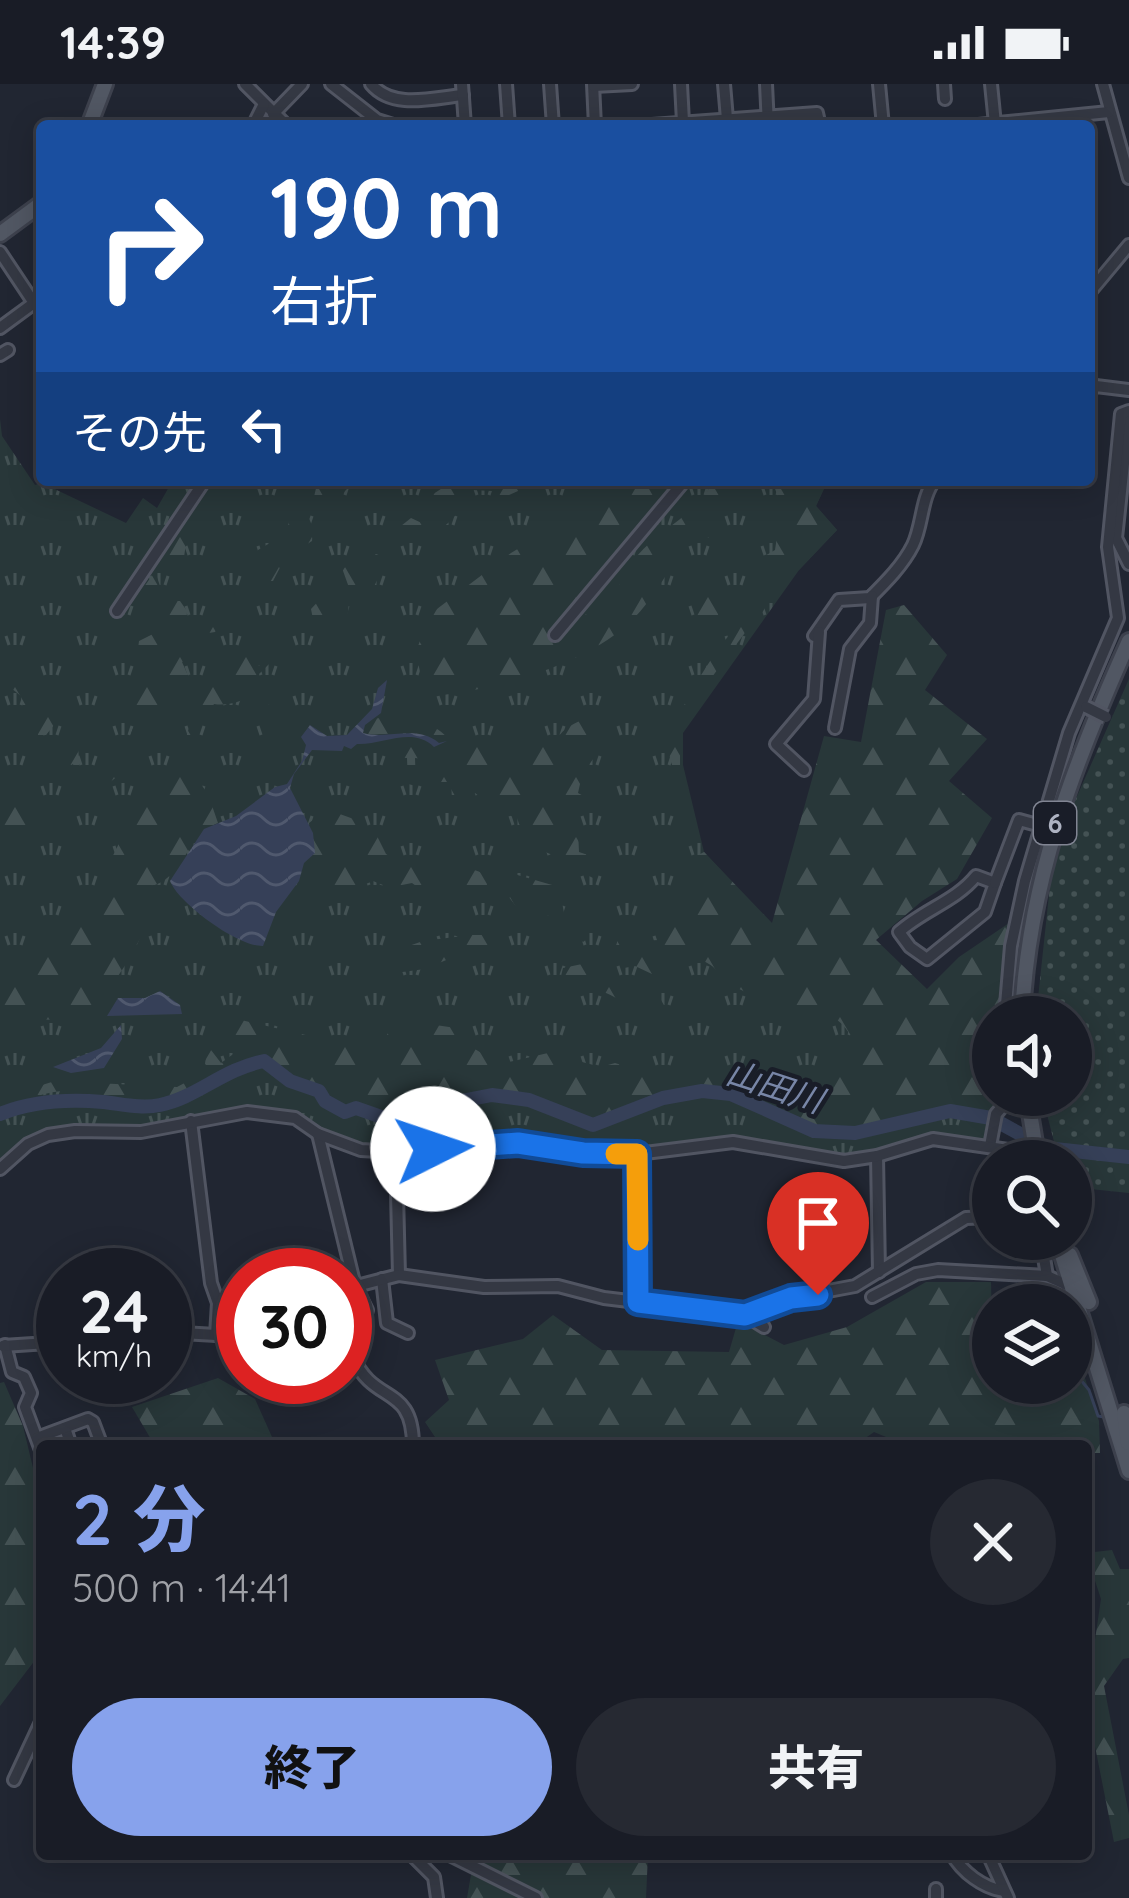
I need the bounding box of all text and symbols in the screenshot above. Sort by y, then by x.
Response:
text: 14:39 [60,14,166,70]
text: 190 m [270,154,503,259]
icon: right [72,168,228,324]
text: 右折 [270,267,378,335]
icon: left [231,396,297,462]
text: その先 [72,404,207,460]
road number: 6 [1034,802,1076,844]
map controls [972,996,1092,1404]
button: sound [972,996,1092,1116]
water label: 山田川 [722,1051,831,1122]
position arrow [370,1086,496,1212]
button: search [972,1140,1092,1260]
pin [767,1172,869,1295]
icon: arrive [785,1190,851,1256]
speed limit sign: 30 [216,1248,372,1404]
text: 24 [79,1273,149,1348]
button: layers [972,1284,1092,1404]
text: km/h [76,1337,152,1375]
text: 2 分 [72,1473,205,1563]
button: close [930,1479,1056,1605]
text: 500 m · 14:41 [72,1563,291,1612]
button: 終了 [72,1698,552,1836]
button: 共有 [576,1698,1056,1836]

